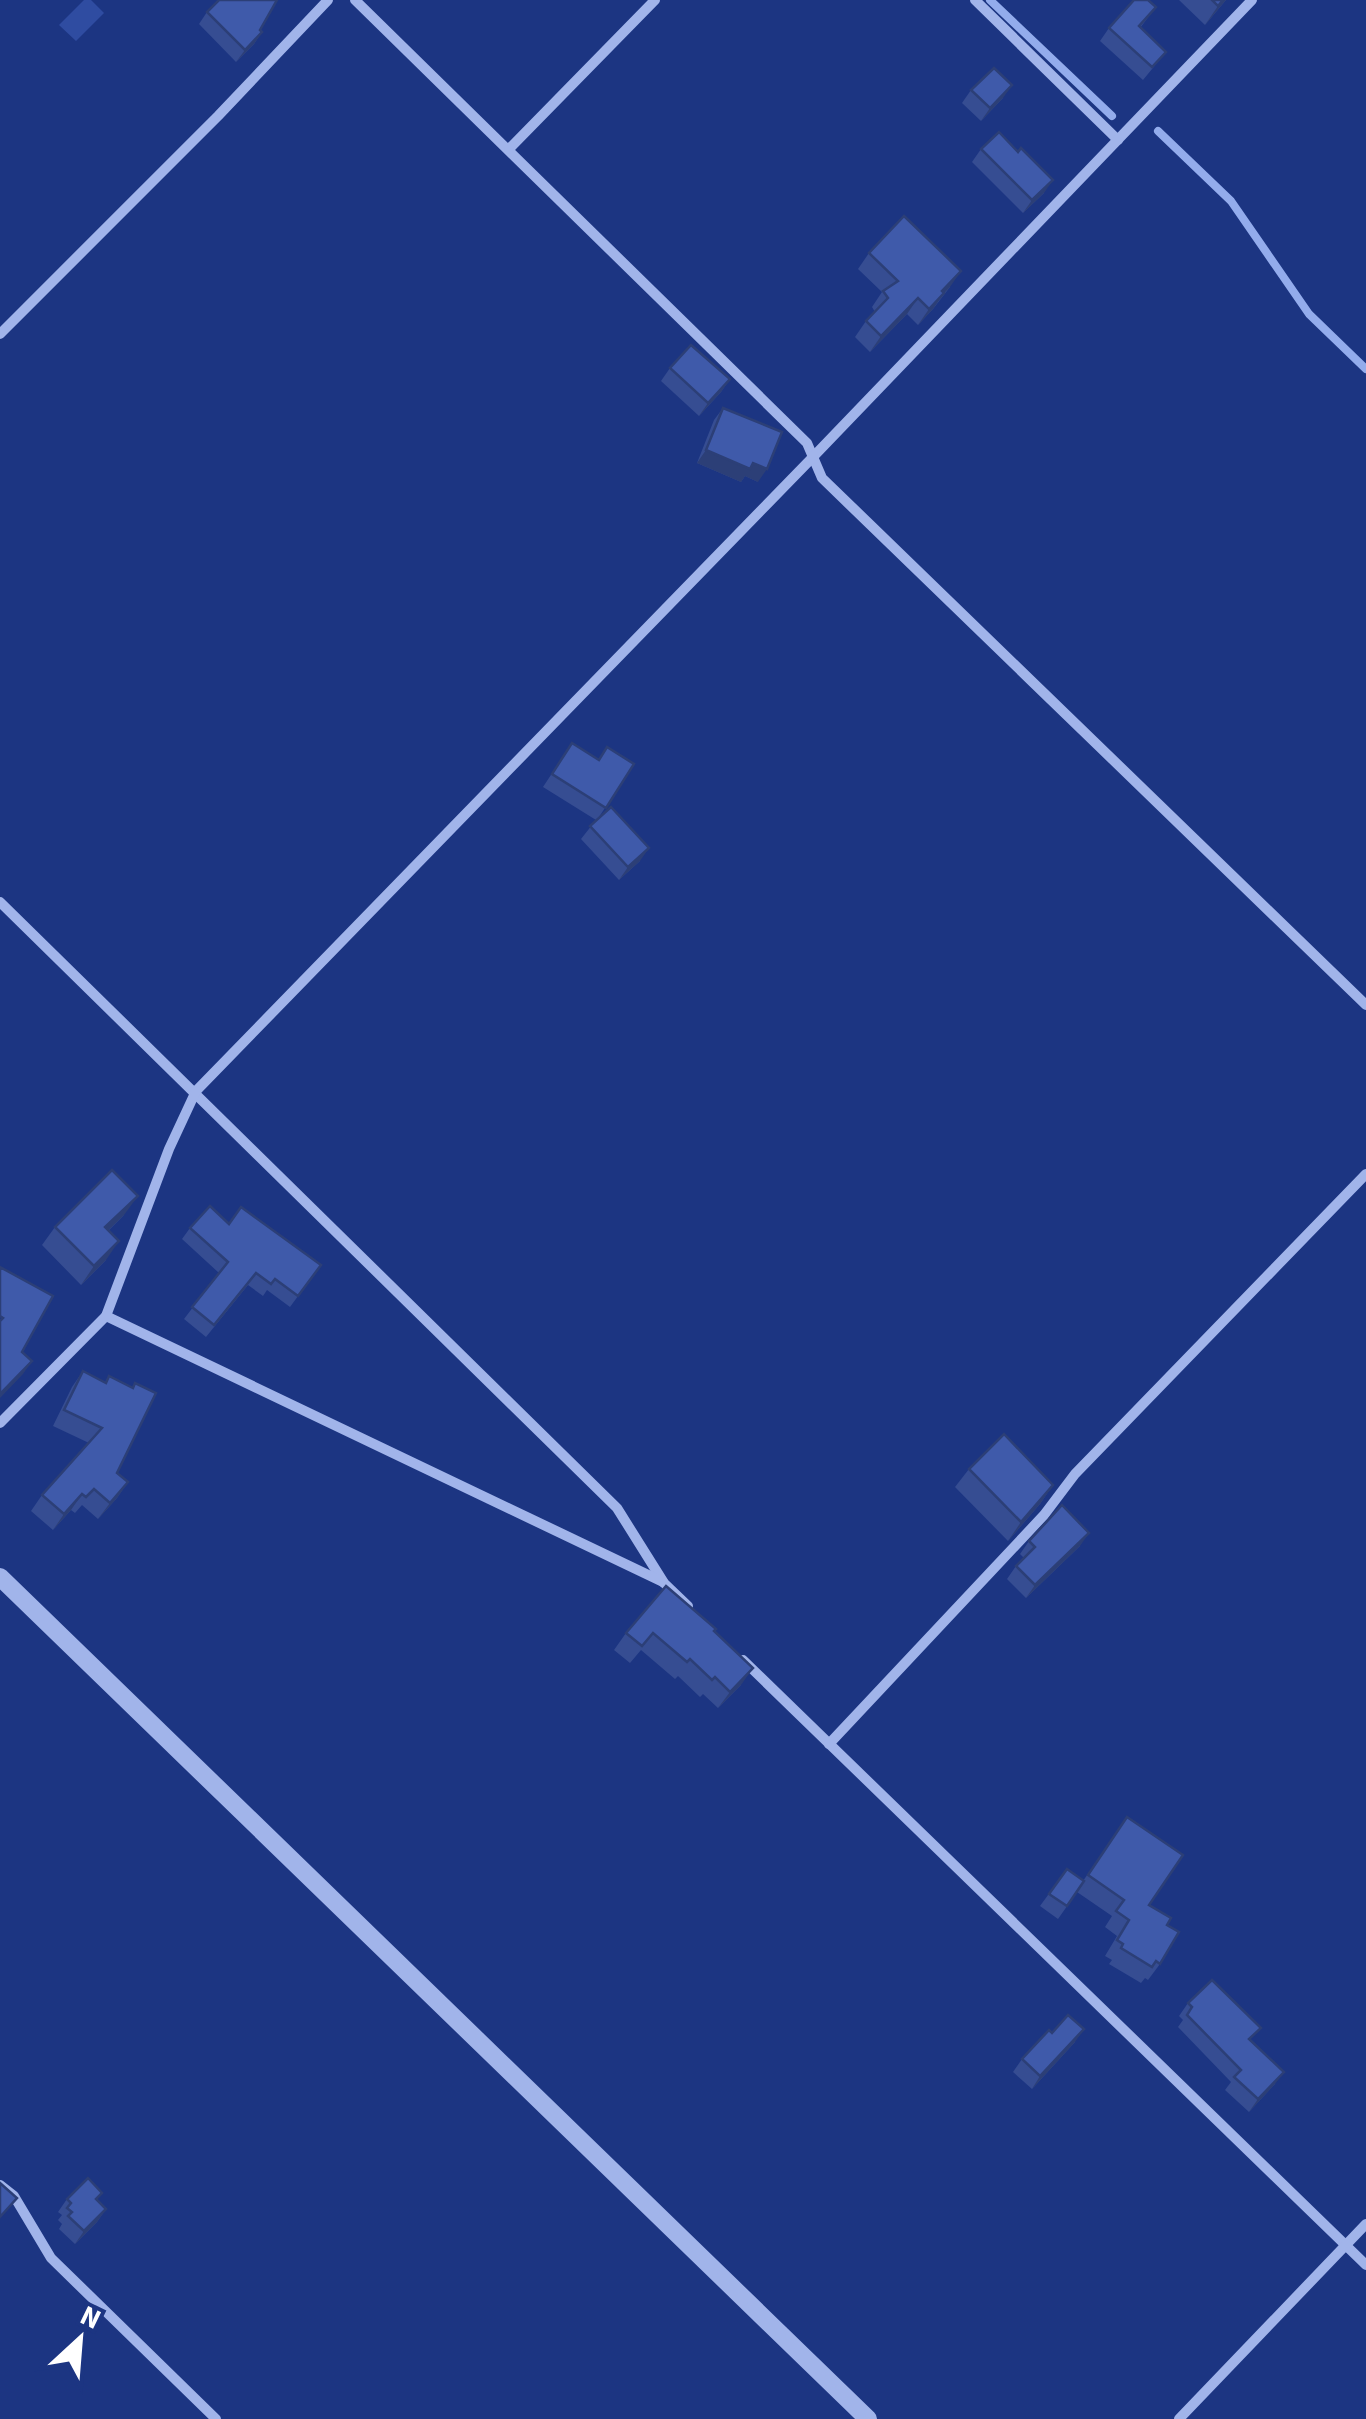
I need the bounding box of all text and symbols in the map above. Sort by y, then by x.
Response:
north arrow [30,2289,130,2389]
text: N [73,2295,108,2339]

